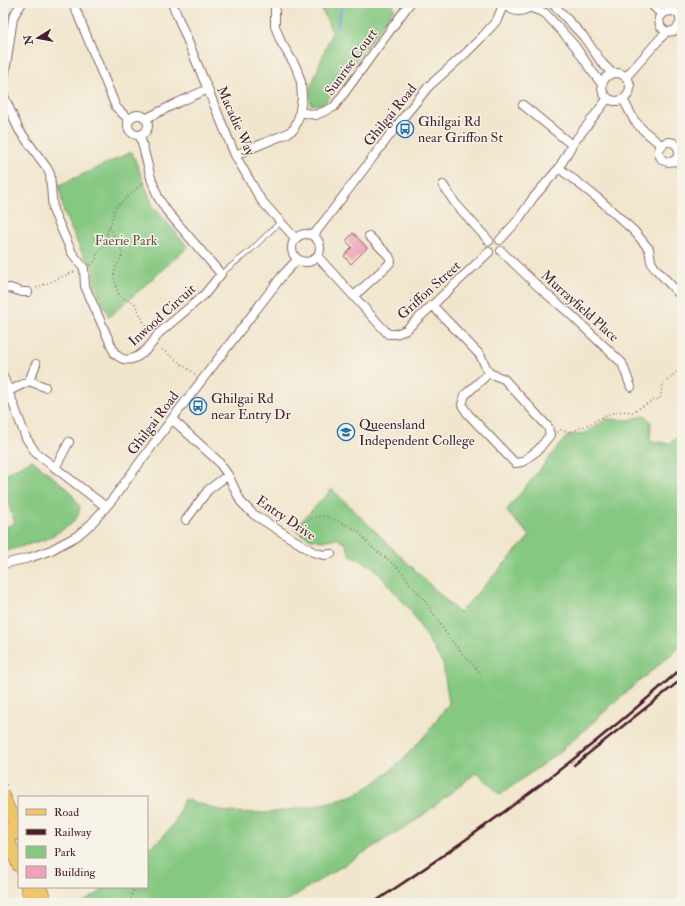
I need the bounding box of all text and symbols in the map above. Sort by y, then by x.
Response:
north arrow [18,18,58,58]
street label: Sunrise Court [321,25,381,99]
text: N [21,33,36,47]
street label: Ghilgai Road [360,80,420,149]
street label: Macadie Way [212,83,259,160]
place label: Ghilgai Rd near Griffon St [418,113,503,146]
bus stop icon: Ghilgai Rd near Griffon St [395,119,415,139]
park label: Faerie Park [94,232,158,249]
street label: Griffon Street [394,257,465,323]
street label: Murrayfield Place [537,267,622,346]
street label: Inwood Circuit [125,280,199,350]
street label: Ghilgai Road [124,388,182,458]
place label: Ghilgai Rd near Entry Dr [211,390,291,424]
bus stop icon: Ghilgai Rd near Entry Dr [188,396,208,416]
place label: Queensland Independent College [359,416,475,450]
school or university icon: Queensland Independent College [336,422,356,442]
street label: Entry Drive [252,492,319,545]
legend [18,796,148,888]
text: Road [54,805,79,820]
text: Railway [54,825,92,840]
text: Park [54,845,76,860]
text: Building [54,865,97,880]

